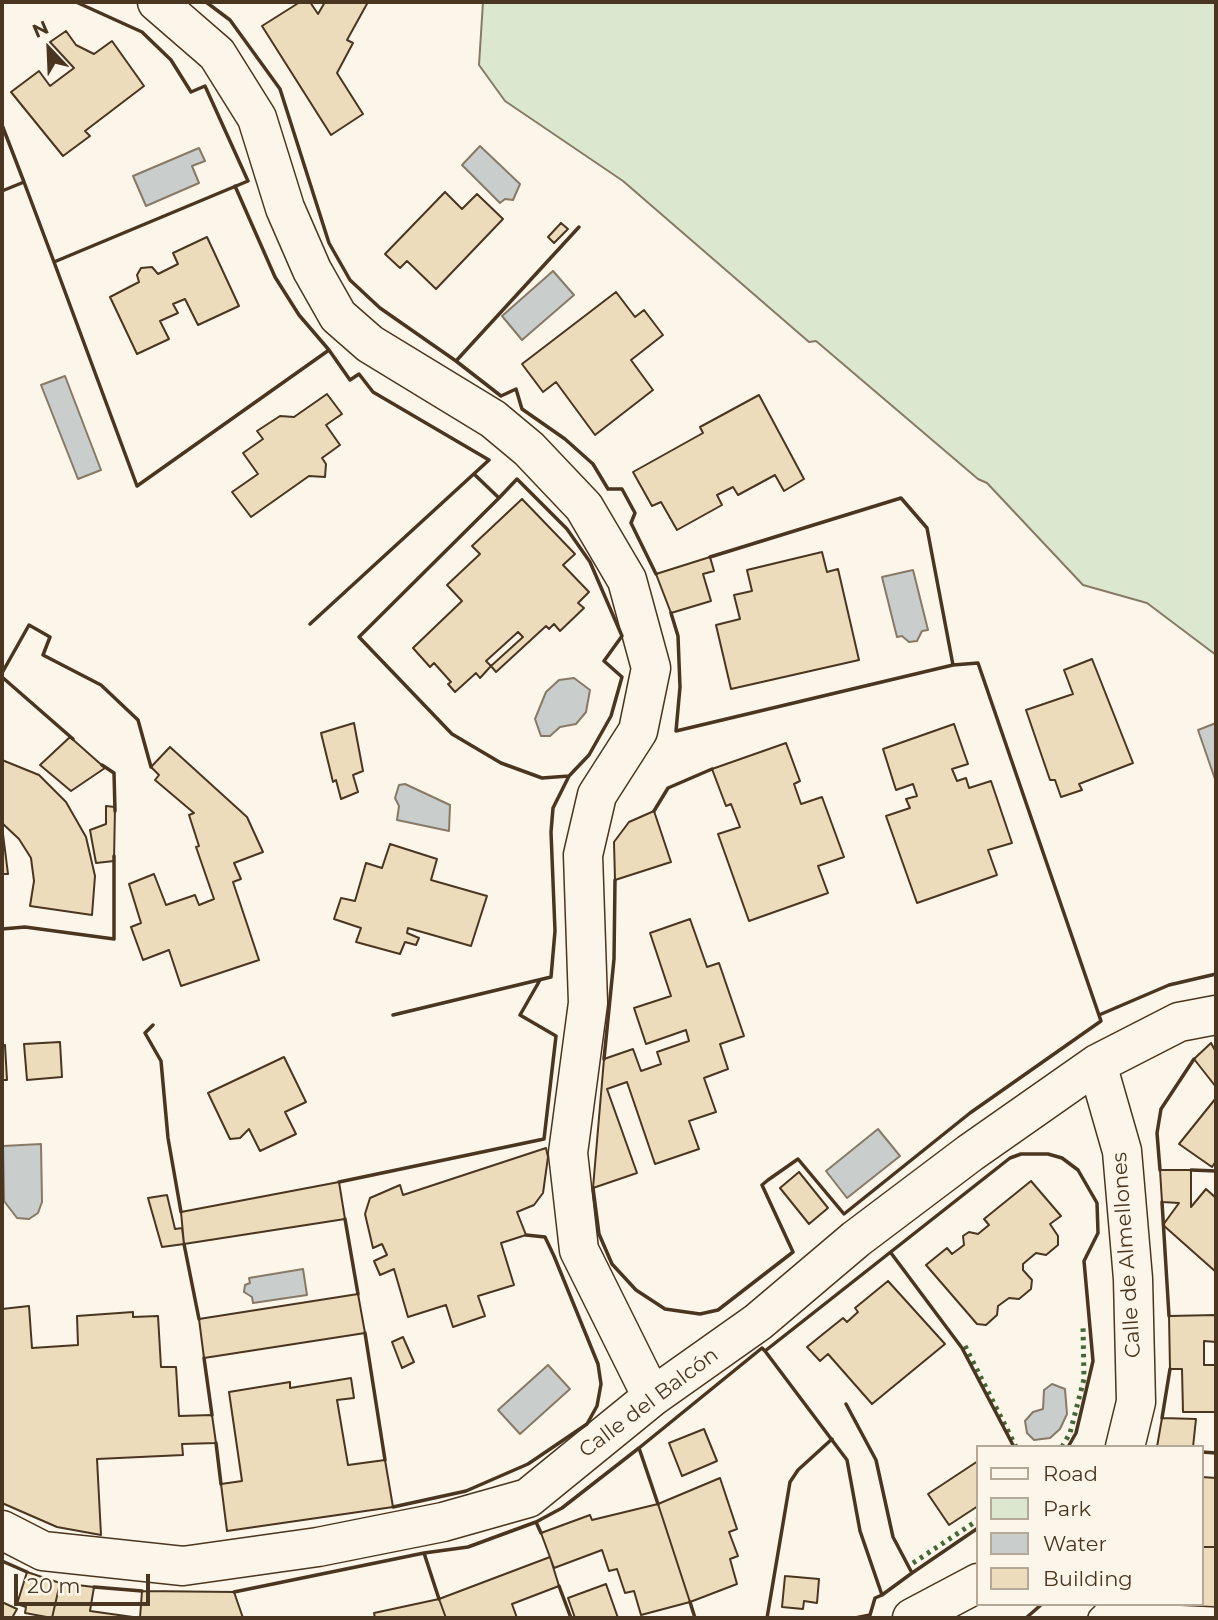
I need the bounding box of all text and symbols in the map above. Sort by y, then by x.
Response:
north arrow [14,14,84,84]
text: N [29,16,52,43]
street label: Calle de Almellones [1107,1151,1147,1359]
street label: Calle del Balcón [575,1343,723,1463]
legend [976,1445,1204,1606]
text: Road [1043,1461,1098,1486]
text: Park [1043,1496,1091,1521]
text: Water [1043,1531,1107,1556]
scale bar [18,1560,154,1604]
text: Building [1043,1566,1133,1591]
text: 20 m [27,1573,81,1598]

